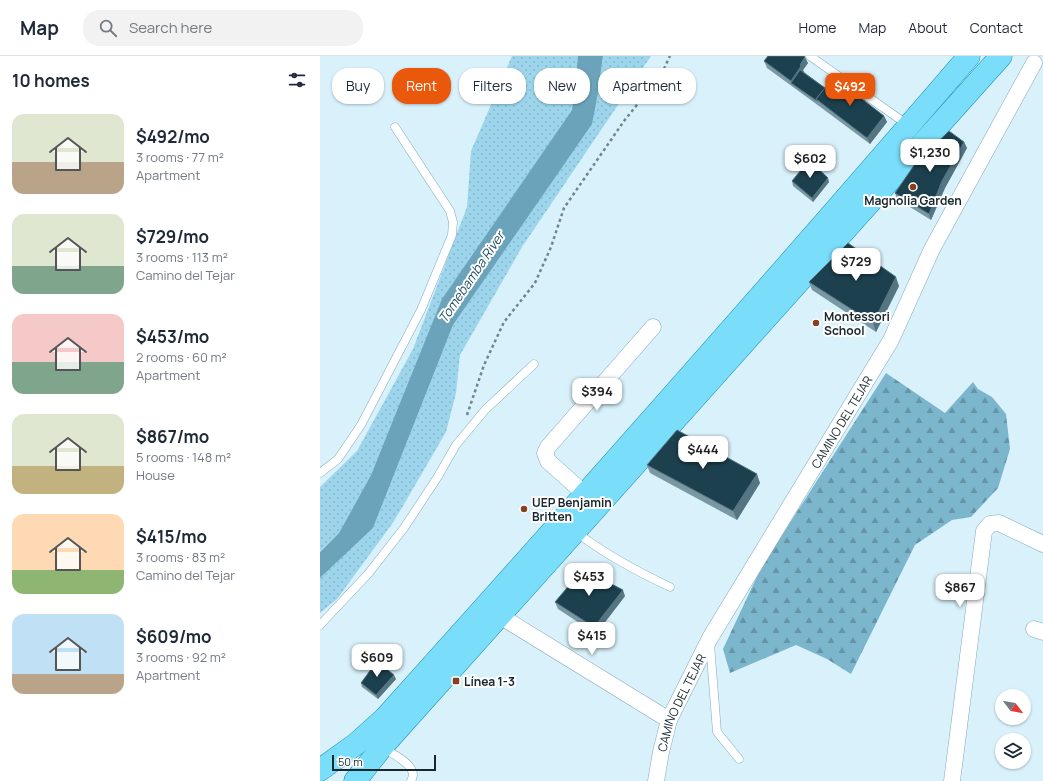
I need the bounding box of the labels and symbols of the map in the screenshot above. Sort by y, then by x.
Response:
pin: $492 [826,73,874,107]
pin: $1,230 [897,139,963,173]
pin: $602 [786,145,834,179]
marker: Magnolia Garden [908,182,918,192]
place label: Magnolia Garden [864,192,962,209]
water label: Tomebamba River [434,226,509,326]
pin: $729 [832,248,880,282]
place label: Montessori School [824,308,890,339]
marker: Montessori School [811,318,821,328]
street label: CAMINO DEL TEJAR [807,372,876,471]
pin: $394 [573,378,621,412]
pin: $444 [679,436,727,470]
place label: UEP Benjamin Britten [532,494,612,525]
marker: UEP Benjamin Britten [519,504,529,514]
pin: $453 [565,563,613,597]
pin: $867 [936,574,984,608]
pin: $415 [568,622,616,656]
pin: $609 [353,644,401,678]
street label: CAMINO DEL TEJAR [653,650,710,753]
place label: Línea 1-3 [464,673,515,690]
marker: Línea 1-3 [451,676,461,686]
north arrow [995,689,1031,725]
scale bar [332,753,436,772]

